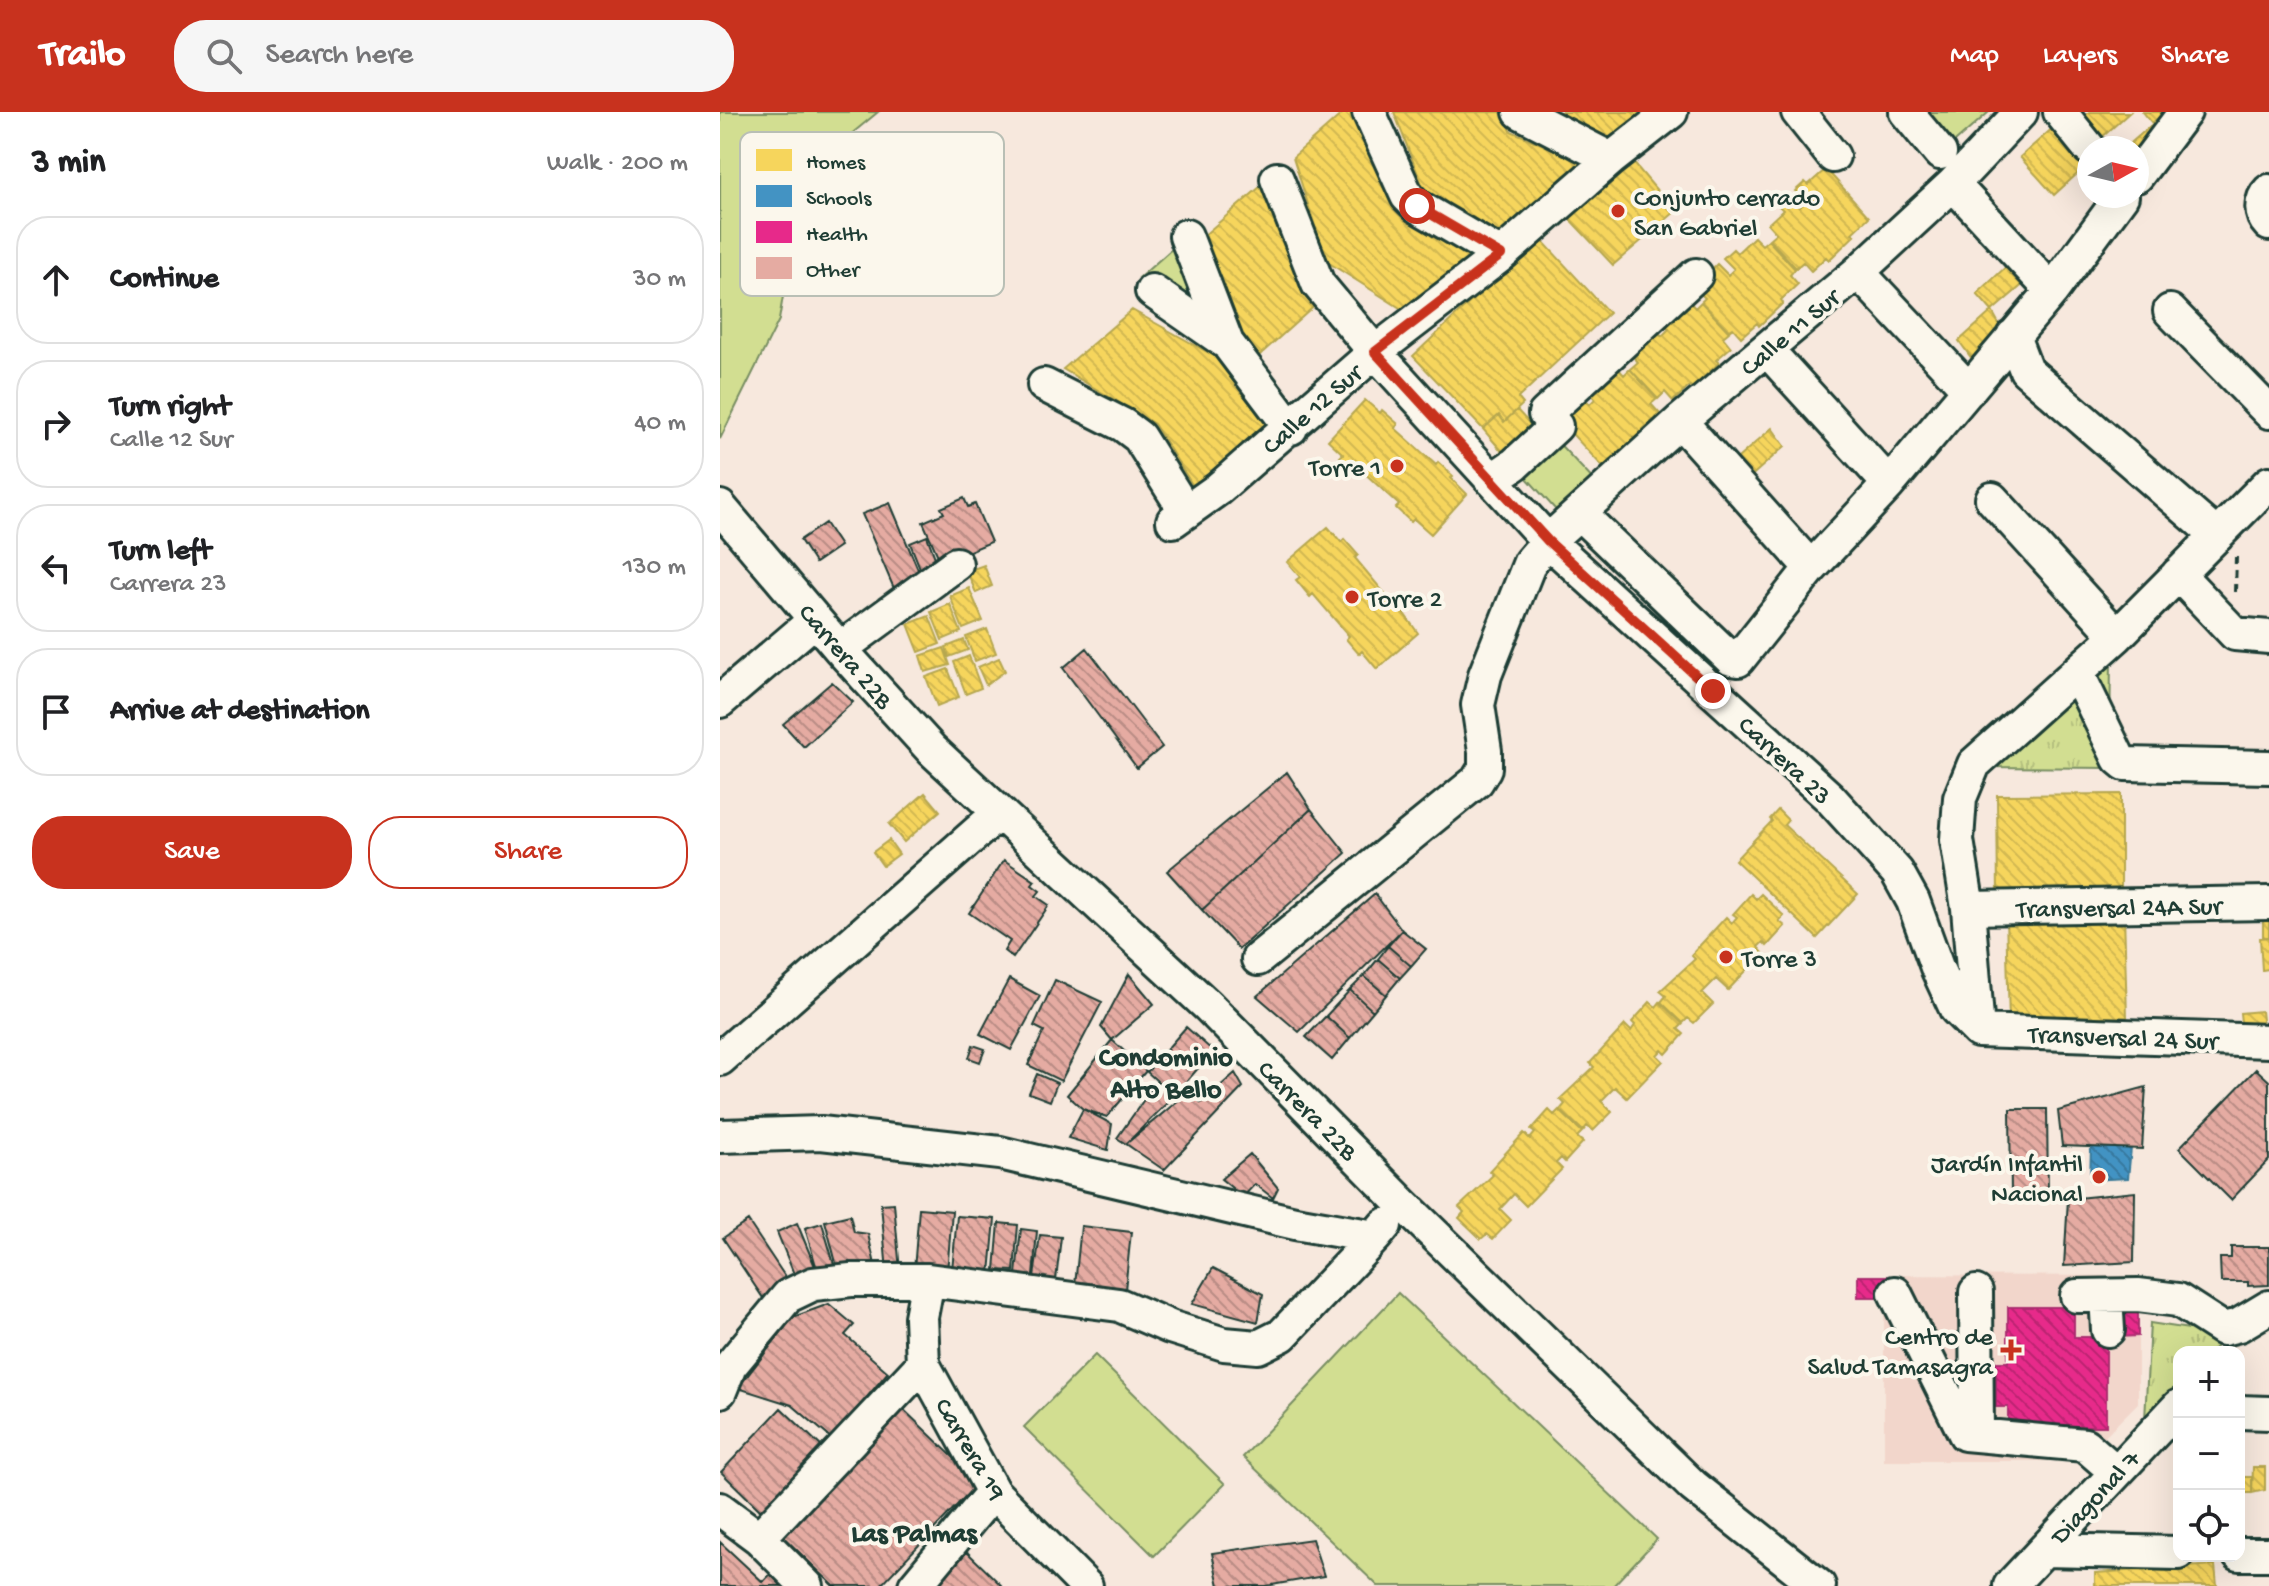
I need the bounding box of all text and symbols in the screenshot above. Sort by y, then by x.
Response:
search box [174,20,734,92]
text: Trailo [40,34,126,78]
icon: search [202,34,246,78]
text: Search here [266,39,413,74]
text: Map [1950,40,1999,73]
text: Layers [2043,40,2117,73]
text: Share [2161,40,2229,73]
legend [740,132,1004,296]
north arrow [2077,136,2149,208]
text: 3 min [32,144,105,184]
text: Walk · 200 m [547,149,688,180]
text: Homes [806,151,866,177]
place label: Conjunto cerrado San Gabriel [1634,185,1820,246]
text: Schools [806,187,872,213]
route start [1399,188,1435,224]
marker: Conjunto cerrado San Gabriel [1609,202,1627,220]
text: Health [806,223,868,249]
icon: ahead [34,258,78,302]
text: Other [806,259,861,285]
text: Continue [110,263,219,298]
text: 30 m [633,265,686,296]
street label: Calle 11 Sur [1736,282,1850,385]
street label: Calle 12 Sur [1258,358,1372,463]
text: Turn right [110,391,230,426]
icon: right [34,402,78,446]
text: 40 m [634,409,686,440]
text: Calle 12 Sur [110,426,232,457]
place label: Torre 1 [1307,455,1381,486]
marker: Torre 1 [1388,457,1406,475]
text: Turn left [110,535,211,570]
icon: left [34,546,78,590]
text: 130 m [623,553,686,584]
text: Carrera 23 [110,570,226,601]
place label: Torre 2 [1366,586,1442,617]
marker: Torre 2 [1343,588,1361,606]
street label: Carrera 22B [790,599,898,717]
route end [1695,673,1731,709]
icon: arrive [34,690,78,734]
text: Arrive at destination [110,695,370,730]
street label: Carrera 23 [1730,711,1836,813]
button: Save [32,816,352,889]
button: Share [368,816,688,889]
street label: Transversal 24A Sur [2014,893,2225,928]
place label: Torre 3 [1740,946,1817,977]
marker: Torre 3 [1717,948,1735,966]
street label: Transversal 24 Sur [2025,1022,2221,1059]
district label: Condominio Alto Bello [1099,1043,1233,1108]
street label: Carrera 22B [1249,1056,1363,1169]
place label: Jardín Infantil Nacional [1931,1151,2083,1212]
marker: Jardín Infantil Nacional [2090,1168,2108,1186]
place label: Centro de Salud Tamasagra [1807,1324,1995,1385]
marker: Centro de Salud Tamasagra [2000,1339,2022,1361]
map controls [2173,1346,2245,1562]
button: + [2173,1346,2245,1418]
street label: Carrera 19 [926,1394,1011,1507]
button: − [2173,1418,2245,1490]
street label: Diagonal 7 [2045,1444,2150,1554]
button: locate [2173,1490,2245,1562]
district label: Las Palmas [851,1519,979,1552]

